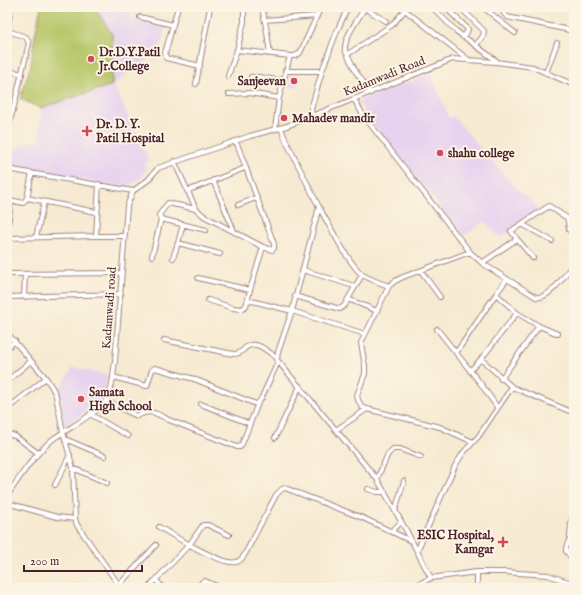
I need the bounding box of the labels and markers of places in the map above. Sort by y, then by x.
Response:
place label: Dr.D.Y.Patil Jr.College [97,45,161,75]
marker: Dr.D.Y.Patil Jr.College [86,54,96,64]
place label: Sanjeevan [238,74,287,90]
marker: Sanjeevan [289,76,299,86]
place label: Mahadev mandir [292,111,375,126]
marker: Mahadev mandir [279,113,289,123]
place label: Dr. D. Y. Patil Hospital [96,117,165,147]
marker: Dr. D. Y. Patil Hospital [81,125,93,137]
place label: shahu college [448,146,515,162]
marker: shahu college [435,148,445,158]
place label: Samata High School [89,385,153,415]
marker: Samata High School [76,394,86,404]
place label: ESIC Hospital, Kamgar [417,528,495,558]
marker: ESIC Hospital, Kamgar [497,536,509,548]

